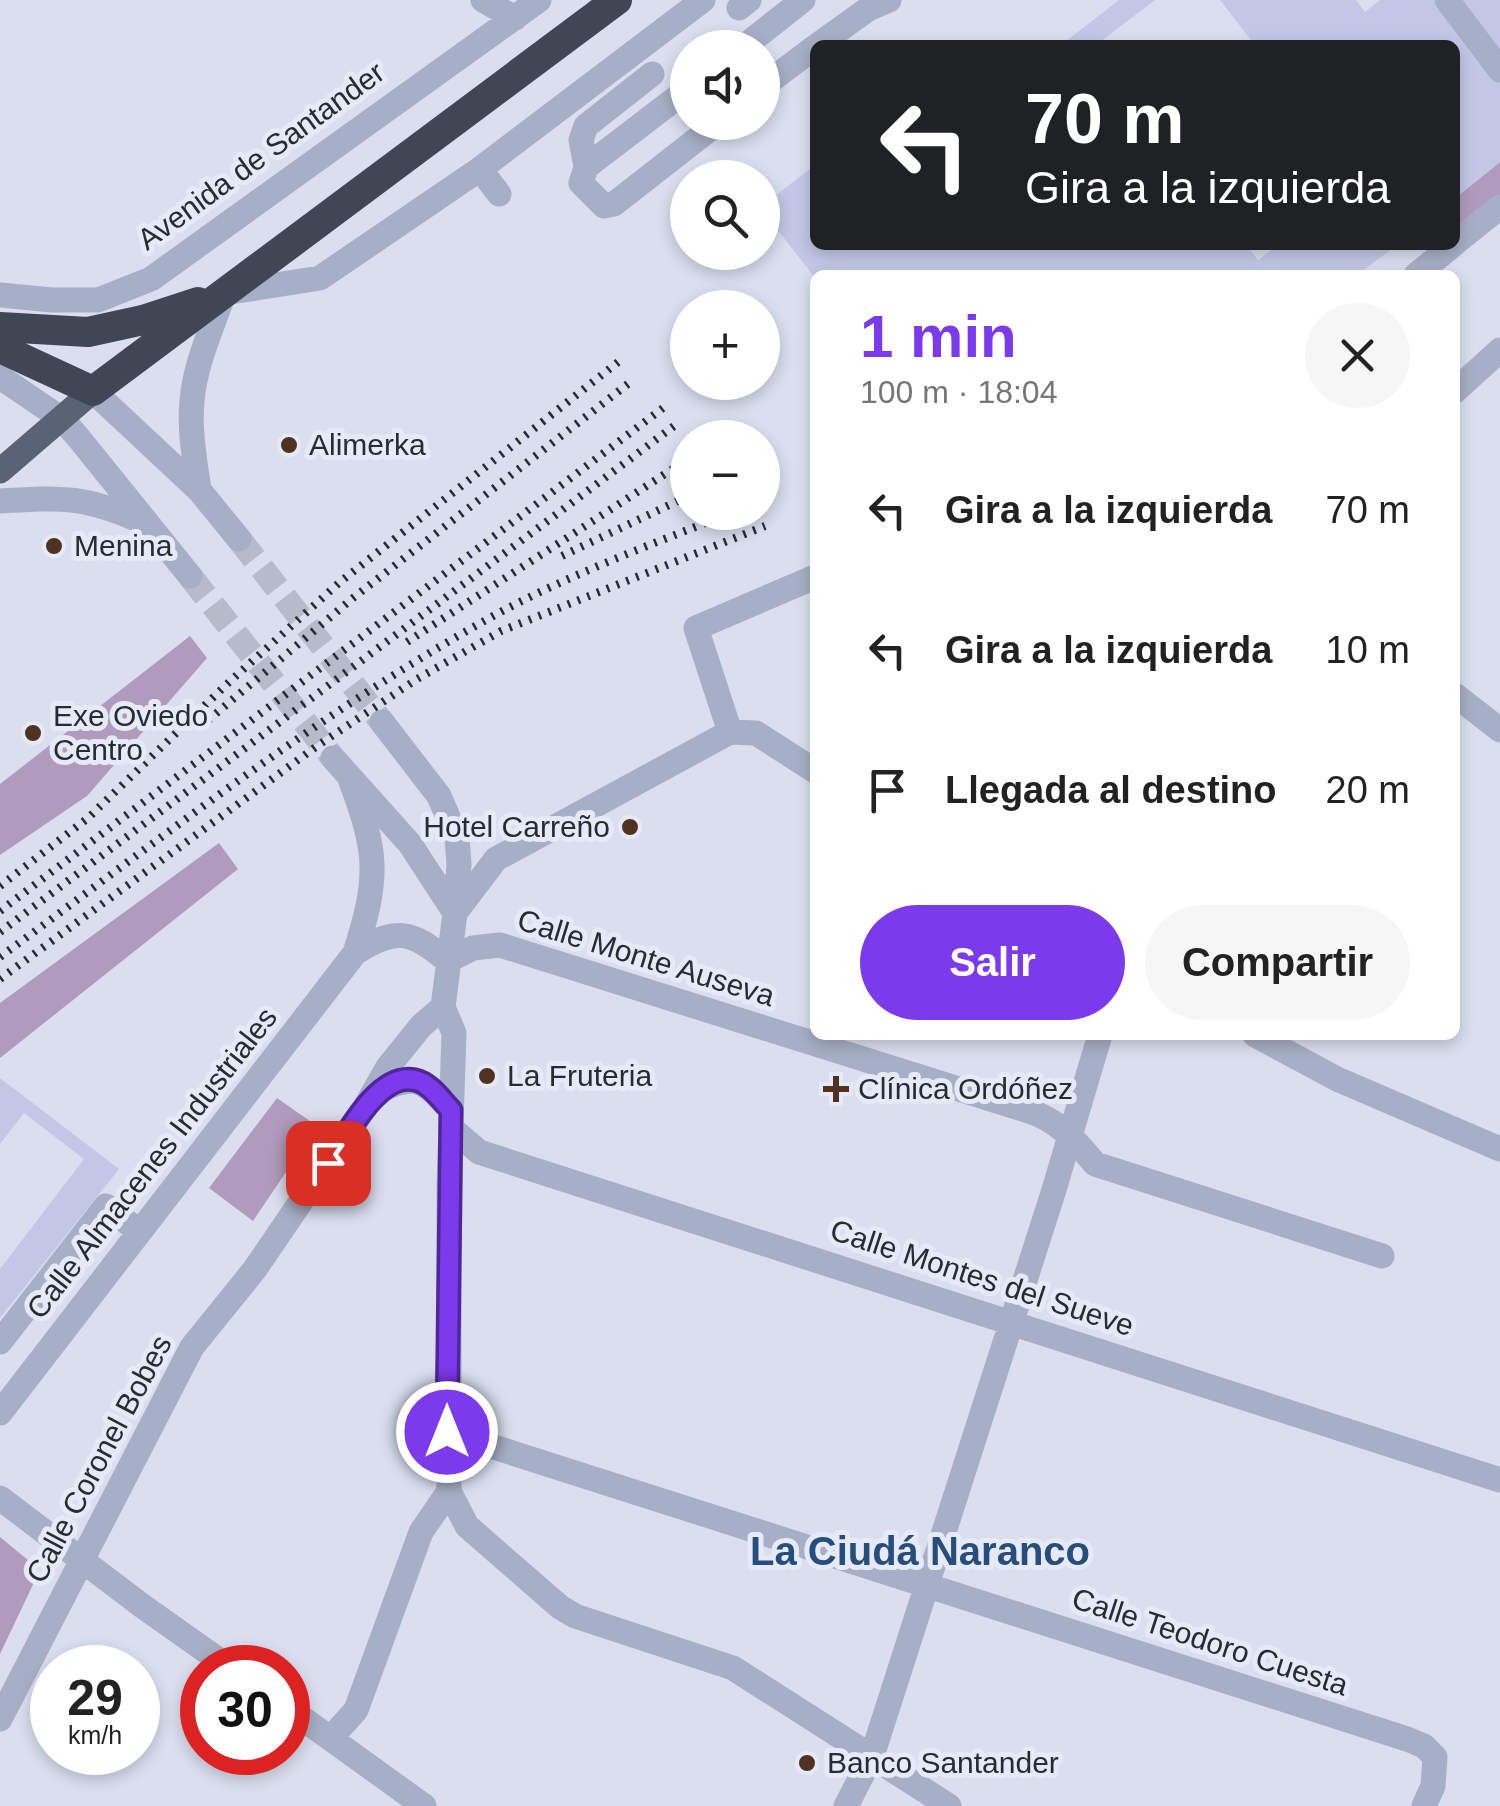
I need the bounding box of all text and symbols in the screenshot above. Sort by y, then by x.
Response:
map controls [670,30,780,530]
button: sound [670,30,780,140]
street label: Avenida de Santander [131,55,390,256]
icon: left [860,80,990,210]
text: 70 m [1025,80,1185,158]
button: search [670,160,780,270]
text: Gira a la izquierda [1025,162,1390,213]
button: + [670,290,780,400]
text: 1 min [860,303,1017,370]
button: close [1305,303,1410,408]
text: 100 m · 18:04 [860,374,1057,410]
button: − [670,420,780,530]
place label: Alimerka [309,428,426,461]
marker: Alimerka [278,434,300,456]
icon: left [860,483,915,538]
text: Gira a la izquierda [945,489,1272,531]
text: 70 m [1326,489,1410,531]
place label: Menina [74,529,173,562]
marker: Menina [43,535,65,557]
icon: left [860,623,915,678]
text: Gira a la izquierda [945,629,1272,671]
text: 10 m [1326,629,1410,671]
place label: Exe Oviedo Centro [53,699,208,766]
marker: Exe Oviedo Centro [22,722,44,744]
icon: arrive [860,763,915,818]
text: Llegada al destino [945,769,1277,811]
text: 20 m [1326,769,1410,811]
place label: Hotel Carreño [423,810,610,843]
marker: Hotel Carreño [619,816,641,838]
street label: Calle Monte Auseva [514,903,779,1012]
button: Salir [860,905,1125,1020]
button: Compartir [1145,905,1410,1020]
street label: Calle Almacenes Industriales [20,1001,283,1325]
place label: La Fruteria [507,1059,652,1092]
marker: La Fruteria [476,1065,498,1087]
place label: Clínica Ordóñez [858,1072,1073,1105]
marker: Clínica Ordóñez [823,1076,849,1102]
pin [286,1121,371,1206]
icon: arrive [301,1136,356,1191]
street label: Calle Montes del Sueve [826,1213,1138,1342]
street label: Calle Coronel Bobes [19,1330,178,1588]
position arrow [395,1380,499,1484]
district label: La Ciudá Naranco [750,1529,1090,1573]
street label: Calle Teodoro Cuesta [1068,1581,1352,1702]
speed limit sign: 30 [180,1645,310,1775]
text: 29 [67,1670,123,1726]
text: km/h [68,1721,122,1749]
place label: Banco Santander [827,1746,1059,1779]
marker: Banco Santander [796,1752,818,1774]

